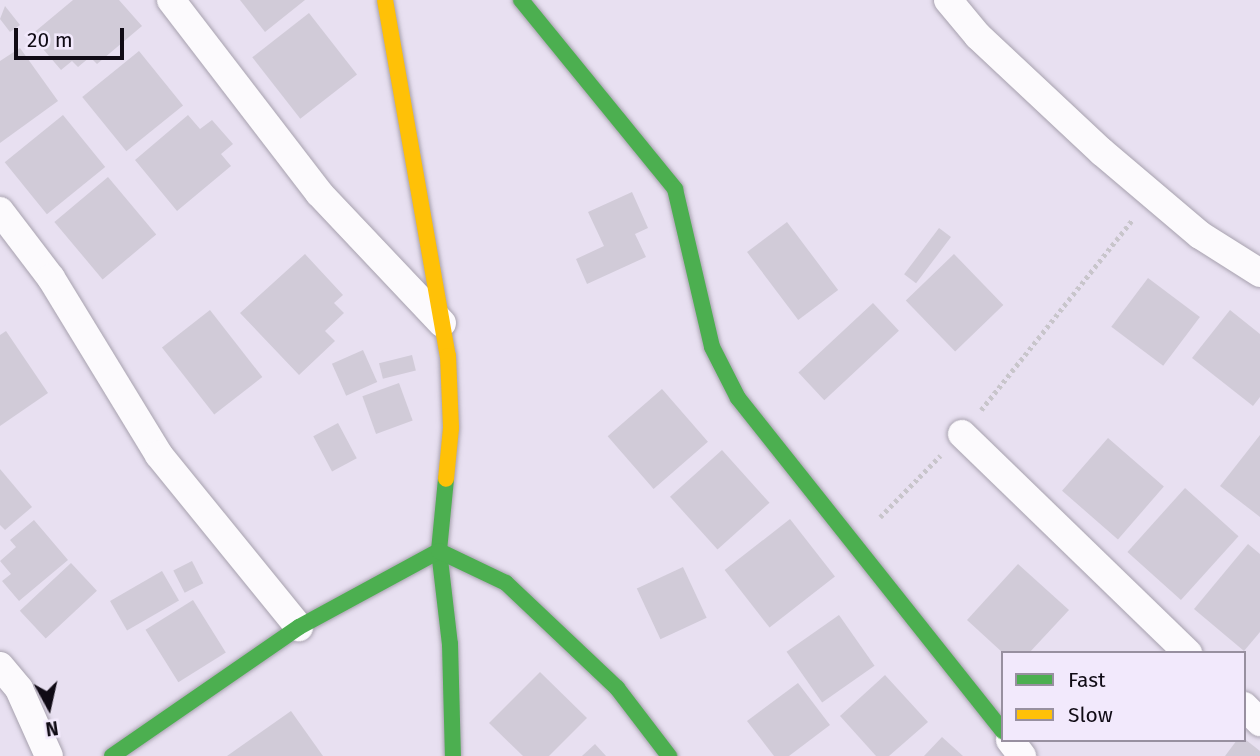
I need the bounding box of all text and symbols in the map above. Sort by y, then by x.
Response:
scale bar [18,14,128,58]
text: 20 m [27,27,73,53]
legend [1001,651,1246,742]
text: Fast [1068,667,1106,693]
north arrow [14,672,84,742]
text: Slow [1068,702,1113,728]
text: N [44,716,60,741]

